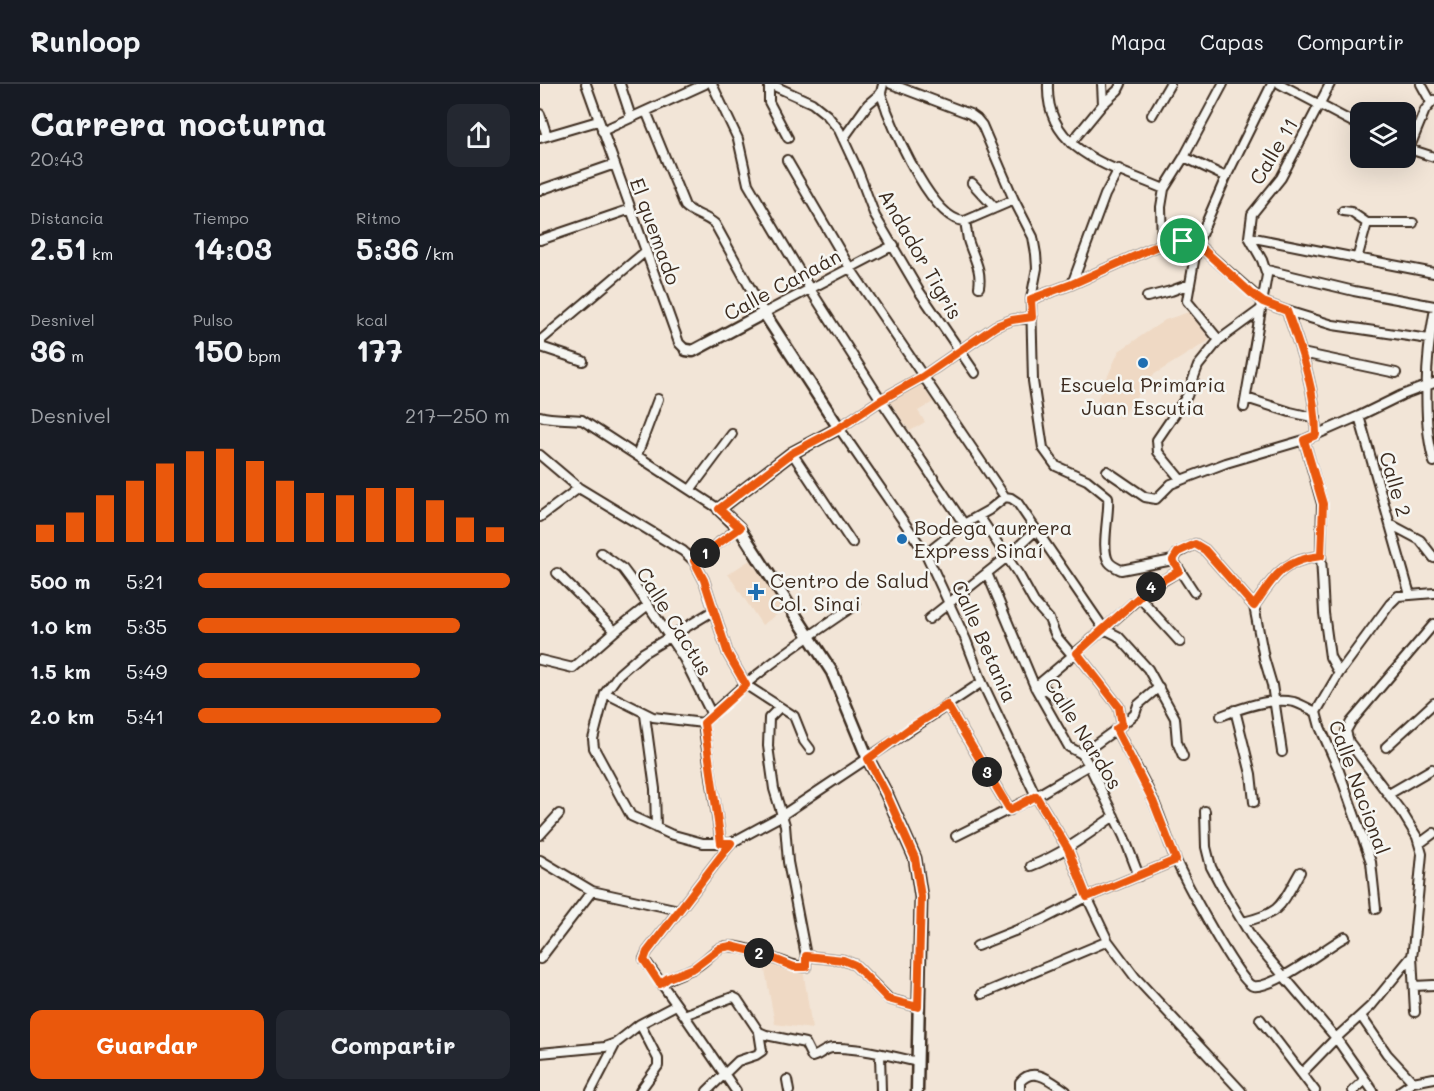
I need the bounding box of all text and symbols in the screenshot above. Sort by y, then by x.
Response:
text: Runloop [30,23,141,59]
text: Mapa [1111,28,1167,55]
text: Capas [1200,28,1264,55]
text: Compartir [1297,28,1404,55]
text: Carrera nocturna [30,101,327,144]
map controls [1350,102,1416,168]
button: layers [1350,102,1416,168]
button: share [447,104,510,167]
street label: Calle 11 [1243,113,1303,189]
text: 20:43 [30,145,83,171]
street label: El quemado [625,174,687,288]
street label: Andador Tigris [873,184,969,324]
text: Distancia [30,207,104,228]
text: Tiempo [193,207,249,228]
text: Ritmo [356,207,400,228]
pin [1157,215,1208,266]
icon: arrive [1166,224,1199,257]
text: 2.51 [30,228,87,268]
text: 14:03 [193,228,272,268]
text: 5:36 [356,228,419,268]
street label: Calle Canaán [719,242,845,326]
text: km [87,243,113,264]
text: /km [419,243,454,264]
text: Desnivel [30,309,95,330]
text: Pulso [193,309,233,330]
text: kcal [356,309,388,330]
text: 36 [30,330,66,370]
text: 150 [193,330,243,370]
text: 177 [356,330,403,370]
text: m [66,345,84,366]
text: bpm [243,345,281,366]
marker: Escuela Primaria Juan Escutia [1136,356,1150,370]
place label: Escuela Primaria Juan Escutia [1060,371,1226,420]
text: Desnivel [30,402,111,428]
text: 217–250 m [405,402,510,428]
street label: Calle 2 [1374,448,1418,520]
place label: Bodega aurrera Express Sinaí [914,514,1072,563]
marker: Bodega aurrera Express Sinaí [895,532,909,546]
pin: 1 [690,538,720,568]
text: 1 [701,542,709,563]
street label: Calle Cactus [631,562,719,680]
place label: Centro de Salud Col. Sinai [770,567,929,616]
text: 500 m [30,568,90,594]
text: 5:21 [126,568,164,594]
pin: 4 [1136,572,1166,602]
street label: Calle Betania [946,576,1024,706]
text: 4 [1146,576,1156,597]
marker: Centro de Salud Col. Sinai [747,583,765,601]
text: 1.0 km [30,613,92,639]
text: 5:35 [126,613,167,639]
text: 1.5 km [30,658,91,684]
text: 5:49 [126,658,167,684]
street label: Calle Nardos [1039,672,1129,794]
text: 2.0 km [30,703,94,729]
text: 5:41 [126,703,165,729]
street label: Calle Nacional [1324,716,1396,858]
pin: 3 [972,757,1002,787]
text: 3 [982,761,992,782]
pin: 2 [744,938,774,968]
text: 2 [755,942,763,963]
button: Guardar [30,1010,264,1079]
button: Compartir [276,1010,510,1079]

